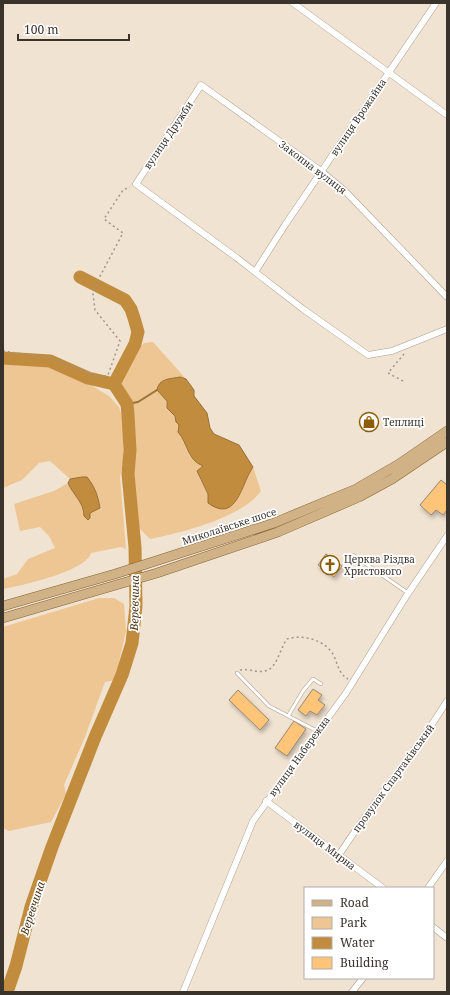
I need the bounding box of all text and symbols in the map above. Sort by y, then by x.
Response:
scale bar [18,16,129,42]
text: 100 m [24,21,59,38]
street label: вулиця Врожайна [327,75,389,158]
street label: вулиця Дружби [140,98,196,172]
street label: Закопна вулиця [276,137,350,197]
shop icon: Теплиці [358,411,380,433]
place label: Теплиці [383,415,425,429]
street label: Миколаївське шосе [180,504,278,548]
place label: Церква Різдва Христового [344,552,415,578]
church icon: Церква Різдва Христового [319,554,341,576]
water label: Веревчина [126,574,142,632]
street label: вулиця Набережна [265,713,333,799]
street label: провулок Спартаківський [349,721,437,835]
street label: вулиця Мирна [291,817,359,873]
water label: Веревчина [16,879,48,938]
legend [304,887,434,979]
text: Road [340,894,370,911]
text: Park [340,914,368,931]
text: Water [340,934,375,951]
text: Building [340,954,389,971]

